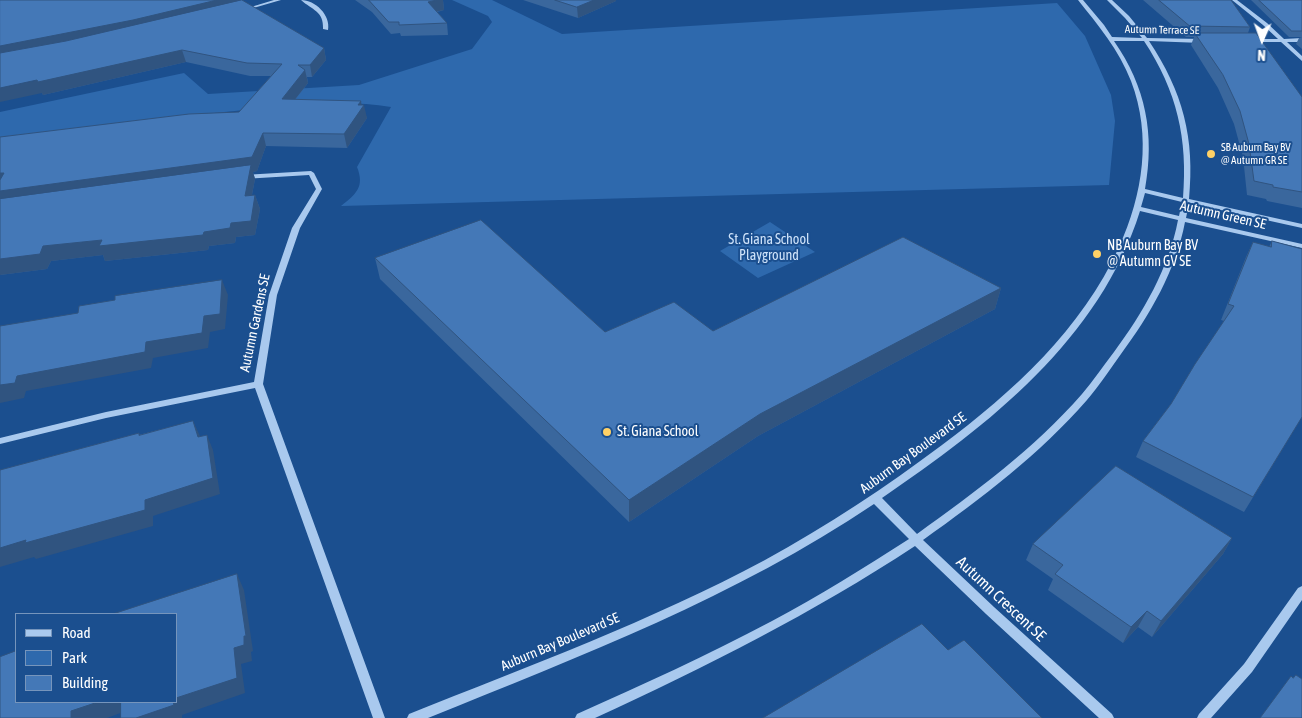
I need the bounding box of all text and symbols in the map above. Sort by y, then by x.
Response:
north arrow [1237,15,1287,65]
street label: Autumn Terrace SE [1125,23,1199,37]
text: N [1257,47,1266,63]
place label: SB Auburn Bay BV @ Autumn GR SE [1221,141,1291,167]
marker: SB Auburn Bay BV @ Autumn GR SE [1205,148,1217,160]
street label: Autumn Green SE [1178,197,1268,233]
park label: St. Giana School Playground [728,232,810,264]
place label: NB Auburn Bay BV @ Autumn GV SE [1107,238,1198,270]
marker: NB Auburn Bay BV @ Autumn GV SE [1091,248,1103,260]
street label: Autumn Gardens SE [236,272,274,374]
street label: Auburn Bay Boulevard SE [857,409,969,497]
place label: St. Giana School [617,424,698,440]
marker: St. Giana School [601,426,613,438]
street label: Autumn Crescent SE [952,553,1050,645]
street label: Auburn Bay Boulevard SE [498,609,622,675]
legend [15,613,178,703]
text: Road [62,624,91,641]
text: Park [62,649,87,666]
text: Building [62,674,108,691]

